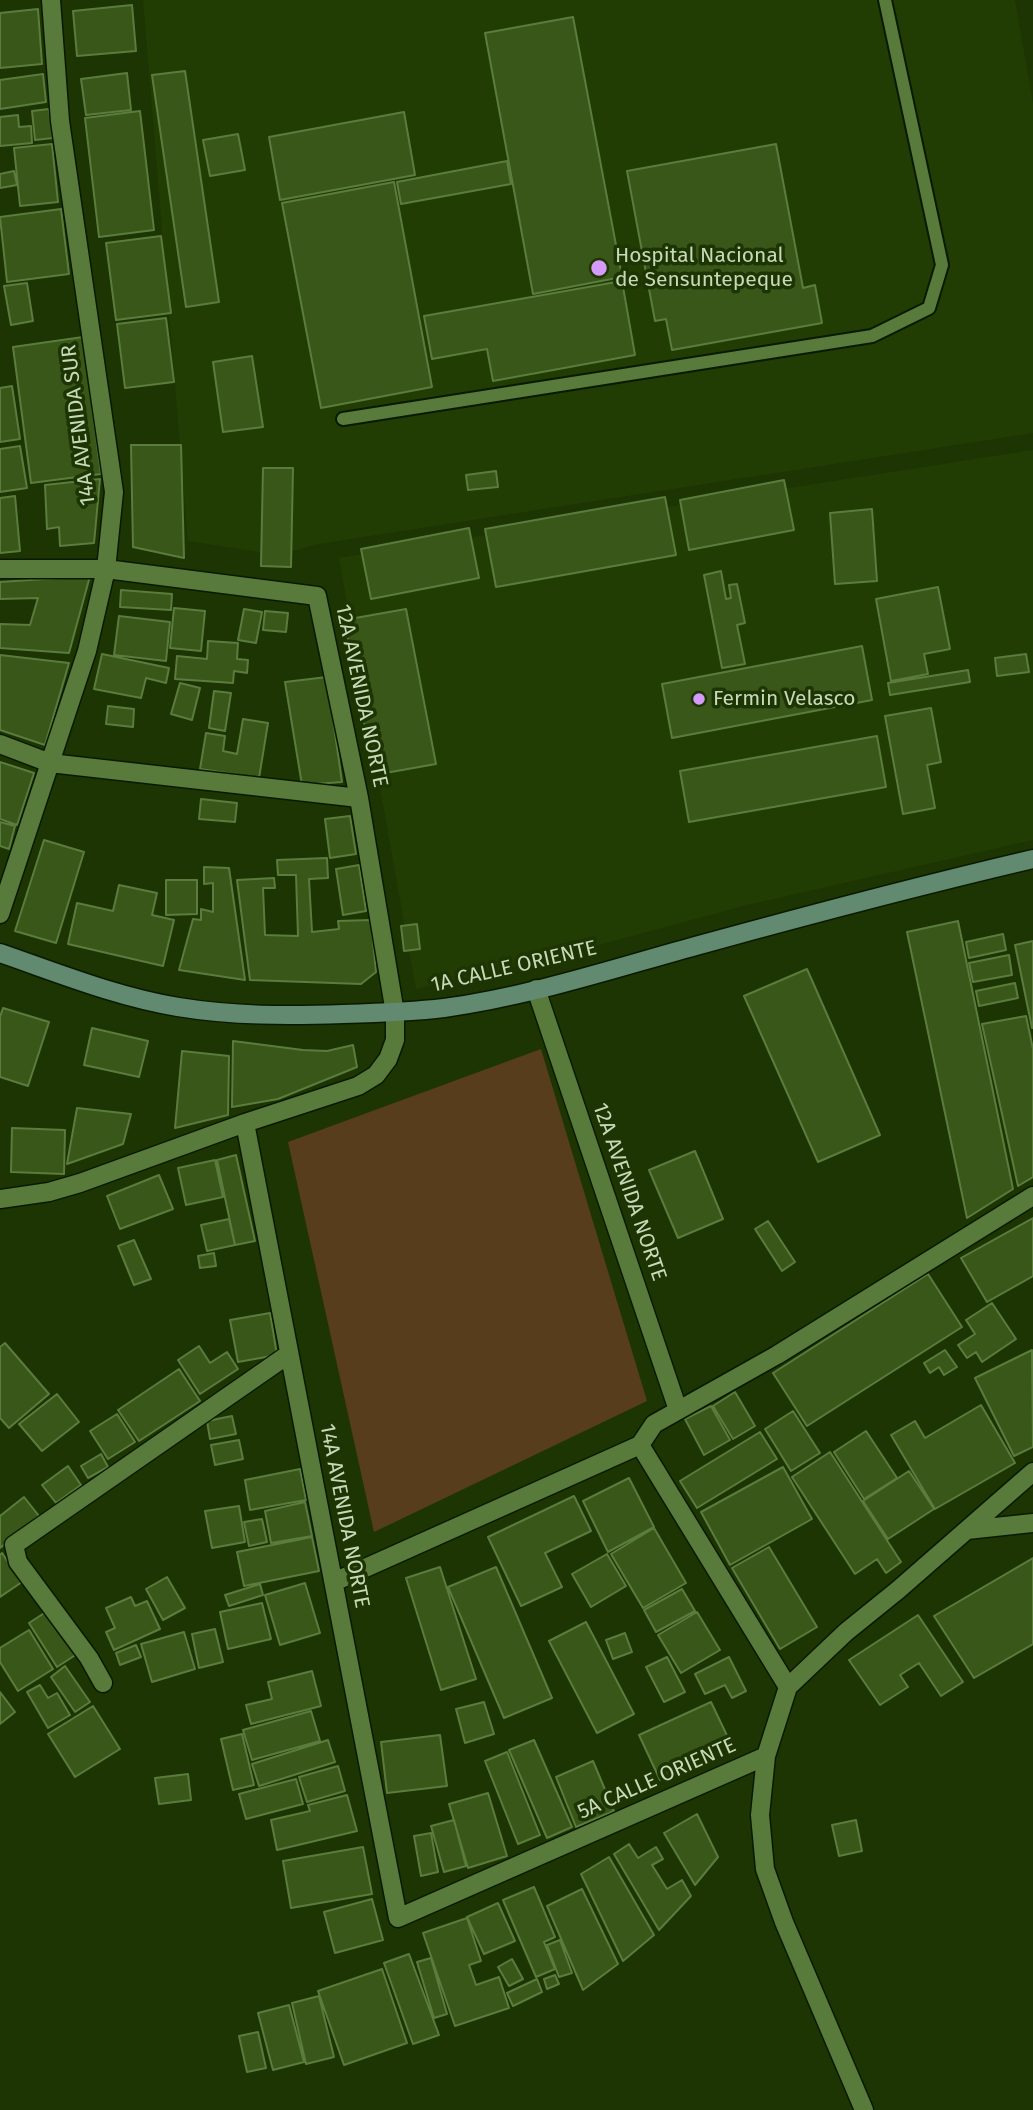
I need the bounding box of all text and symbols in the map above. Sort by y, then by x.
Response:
place label: Hospital Nacional de Sensuntepeque [615,243,793,293]
marker: Hospital Nacional de Sensuntepeque [589,258,609,278]
street label: 14A AVENIDA SUR [57,343,101,507]
street label: 12A AVENIDA NORTE [329,602,393,790]
place label: Fermin Velasco [713,686,855,712]
marker: Fermin Velasco [691,691,707,707]
street label: 1A CALLE ORIENTE [429,936,599,998]
street label: 12A AVENIDA NORTE [587,1100,671,1284]
street label: 14A AVENIDA NORTE [314,1422,374,1610]
street label: 5A CALLE ORIENTE [574,1733,740,1825]

